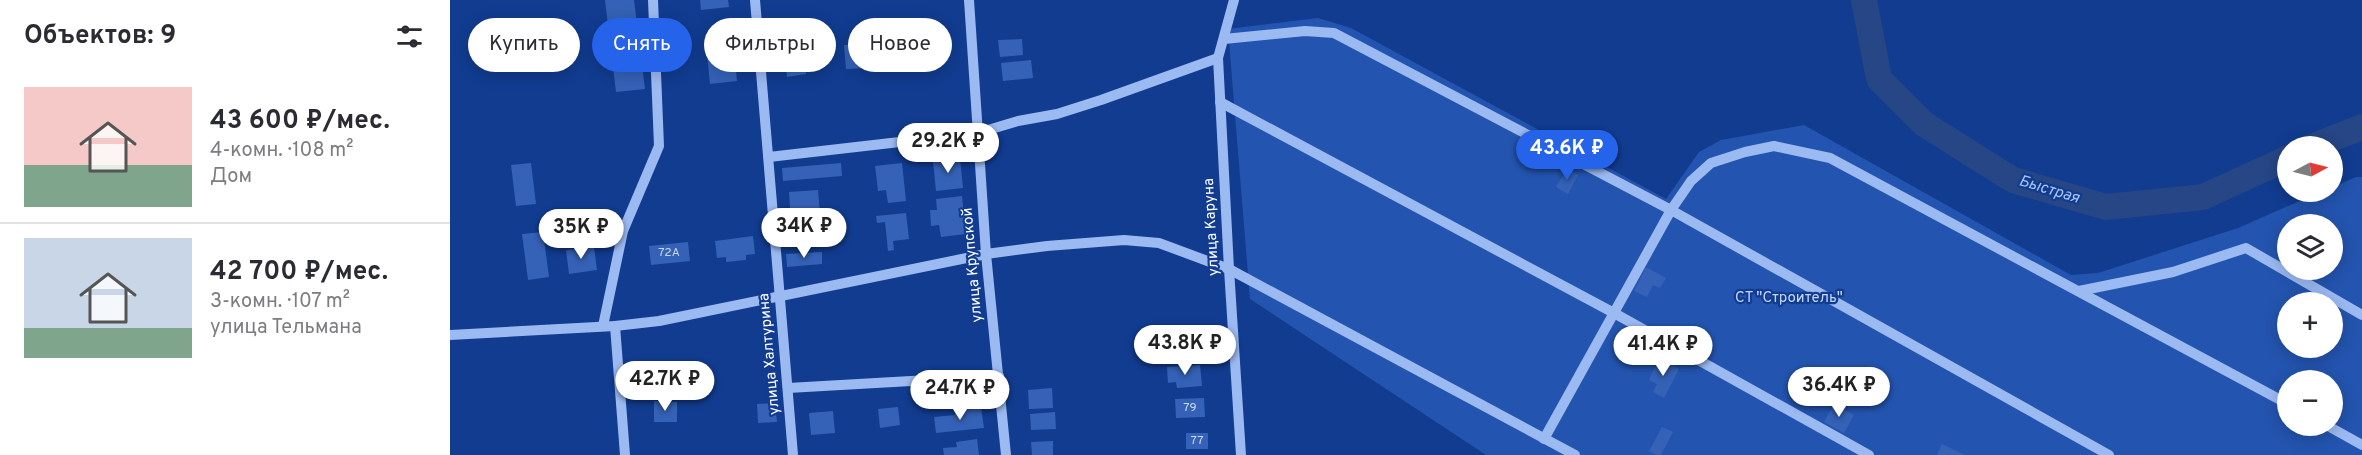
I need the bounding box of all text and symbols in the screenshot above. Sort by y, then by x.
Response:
chip: Купить [468,18,580,72]
chip: Снять [592,18,692,72]
chip: Фильтры [704,18,836,72]
chip: Новое [848,18,952,72]
text: Объектов: 9 [24,20,176,53]
icon: filters [393,20,426,53]
text: 43 600 ₽/мес. [210,105,390,138]
icon: home [72,111,144,183]
pin: 29.2K ₽ [893,123,1003,174]
text: 29.2K ₽ [911,129,985,155]
pin: 43.6K ₽ [1512,130,1622,181]
text: 43.6K ₽ [1530,136,1604,162]
north arrow [2277,136,2343,202]
map controls [2277,136,2343,436]
text: 4-комн. · 108 m² [210,138,354,164]
text: Дом [210,164,252,190]
water label: Быстрая [2016,171,2083,209]
street label: улица Каруна [1200,178,1224,276]
street label: улица Крупской [959,207,987,323]
pin: 34K ₽ [762,208,846,259]
pin: 35K ₽ [539,209,623,260]
text: 34K ₽ [775,214,833,240]
button: layers [2277,214,2343,280]
text: 35K ₽ [553,215,609,241]
house number: 72А [658,245,680,261]
text: 42 700 ₽/мес. [210,256,388,289]
icon: home [72,262,144,334]
text: 3-комн. · 107 m² [210,289,350,315]
park label: СТ "Строитель" [1735,289,1843,308]
street label: улица Халтурина [755,292,785,416]
button: + [2277,292,2343,358]
text: улица Тельмана [210,315,362,341]
pin: 43.8K ₽ [1130,325,1240,376]
pin: 41.4K ₽ [1608,326,1718,377]
text: 43.8K ₽ [1148,331,1222,357]
text: 41.4K ₽ [1628,332,1698,358]
pin: 42.7K ₽ [610,361,720,412]
text: 42.7K ₽ [629,367,701,393]
pin: 36.4K ₽ [1784,367,1894,418]
pin: 24.7K ₽ [905,370,1015,421]
button: − [2277,370,2343,436]
text: 36.4K ₽ [1802,373,1876,399]
text: 24.7K ₽ [924,376,996,402]
house number: 79 [1183,400,1197,416]
house number: 77 [1191,433,1203,449]

